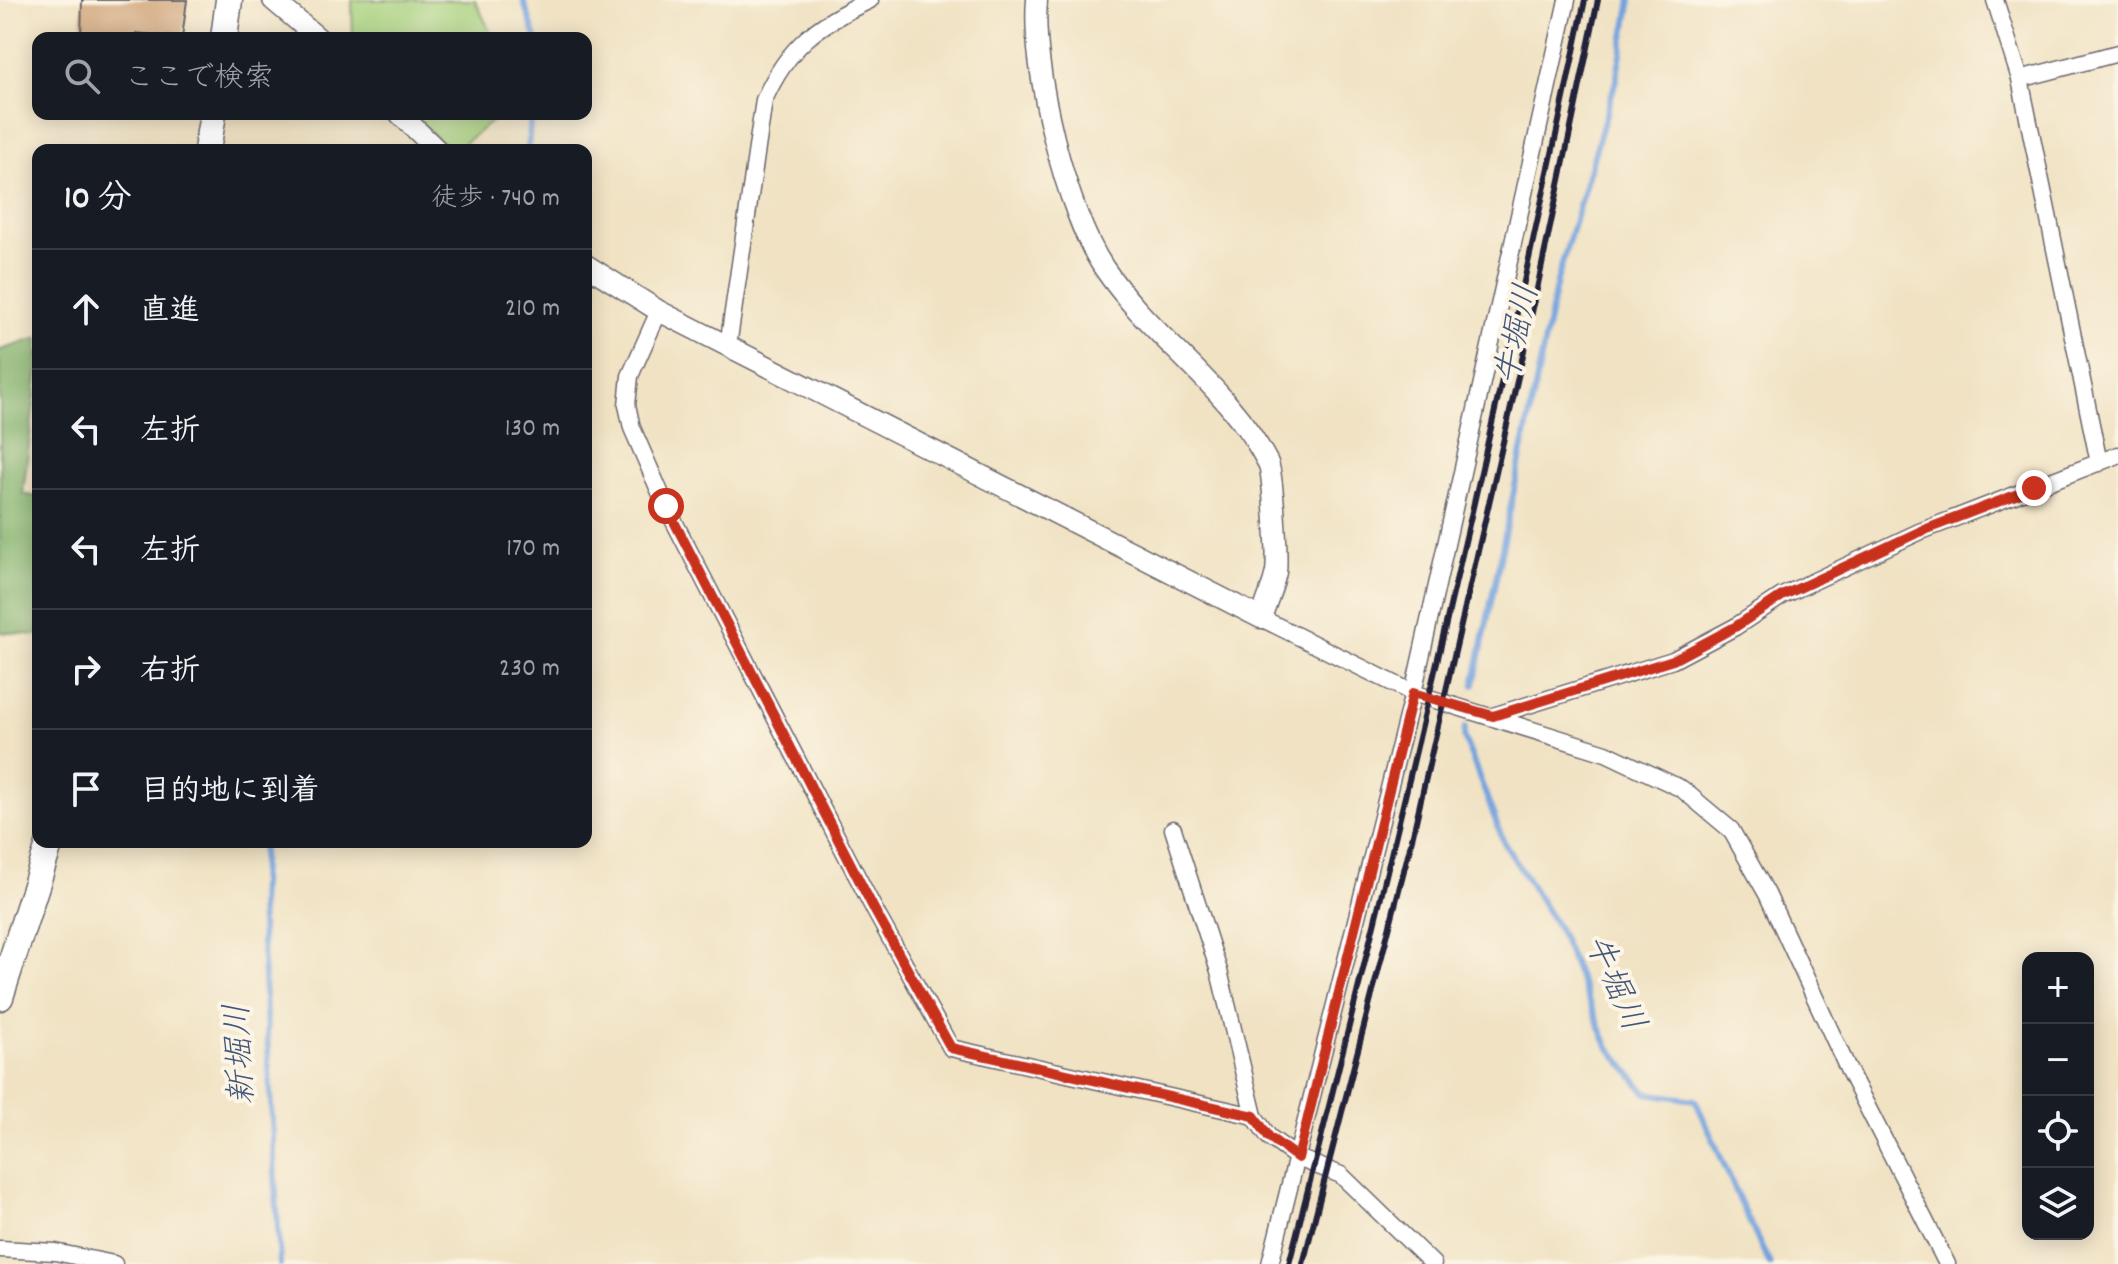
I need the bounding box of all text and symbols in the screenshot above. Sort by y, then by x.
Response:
search box [32,32,592,120]
icon: search [60,54,104,98]
text: ここで検索 [124,59,274,102]
text: 10 分 [64,176,132,225]
text: 徒歩 · 740 m [431,181,560,218]
water label: 牛堀川 [1485,280,1555,390]
icon: ahead [64,287,108,331]
text: 210 m [505,291,560,328]
text: 直進 [140,292,200,335]
icon: left [64,407,108,451]
text: 130 m [505,411,560,448]
text: 左折 [140,412,200,455]
route end [2016,470,2052,506]
route start [648,488,684,524]
icon: left [64,527,108,571]
text: 170 m [506,531,560,568]
text: 左折 [140,532,200,575]
icon: right [64,647,108,691]
text: 230 m [499,651,560,688]
text: 右折 [140,652,200,695]
icon: arrive [64,767,108,811]
text: 目的地に到着 [140,772,320,815]
water label: 牛堀川 [1569,927,1655,1041]
map controls [2022,952,2094,1240]
button: + [2022,952,2094,1024]
water label: 新堀川 [216,1002,270,1106]
button: − [2022,1024,2094,1096]
button: locate [2022,1096,2094,1168]
button: layers [2022,1168,2094,1240]

